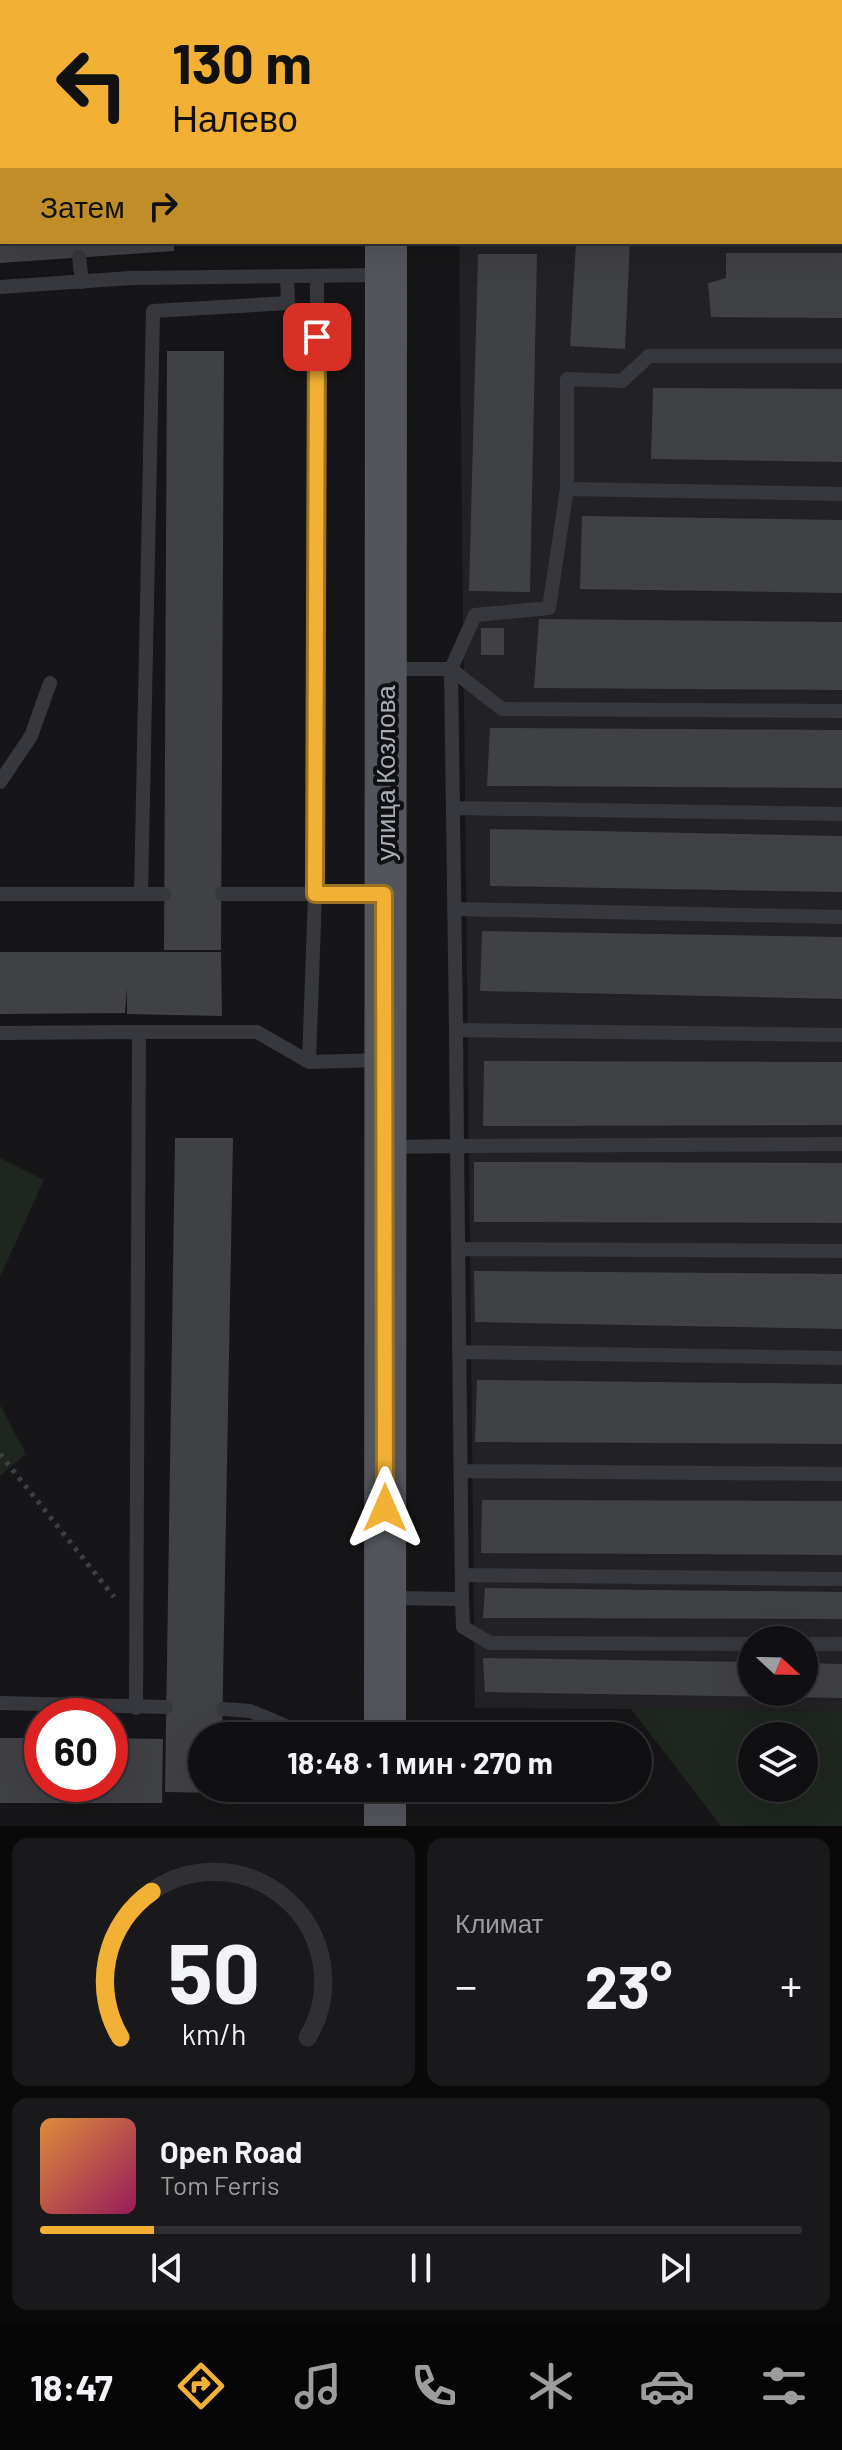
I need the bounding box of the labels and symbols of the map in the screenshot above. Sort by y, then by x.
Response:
pin [283,303,351,371]
street label: улица Козлова [369,685,400,861]
position arrow [343,1466,427,1550]
north arrow [738,1626,818,1706]
speed limit sign: 60 [24,1698,128,1802]

